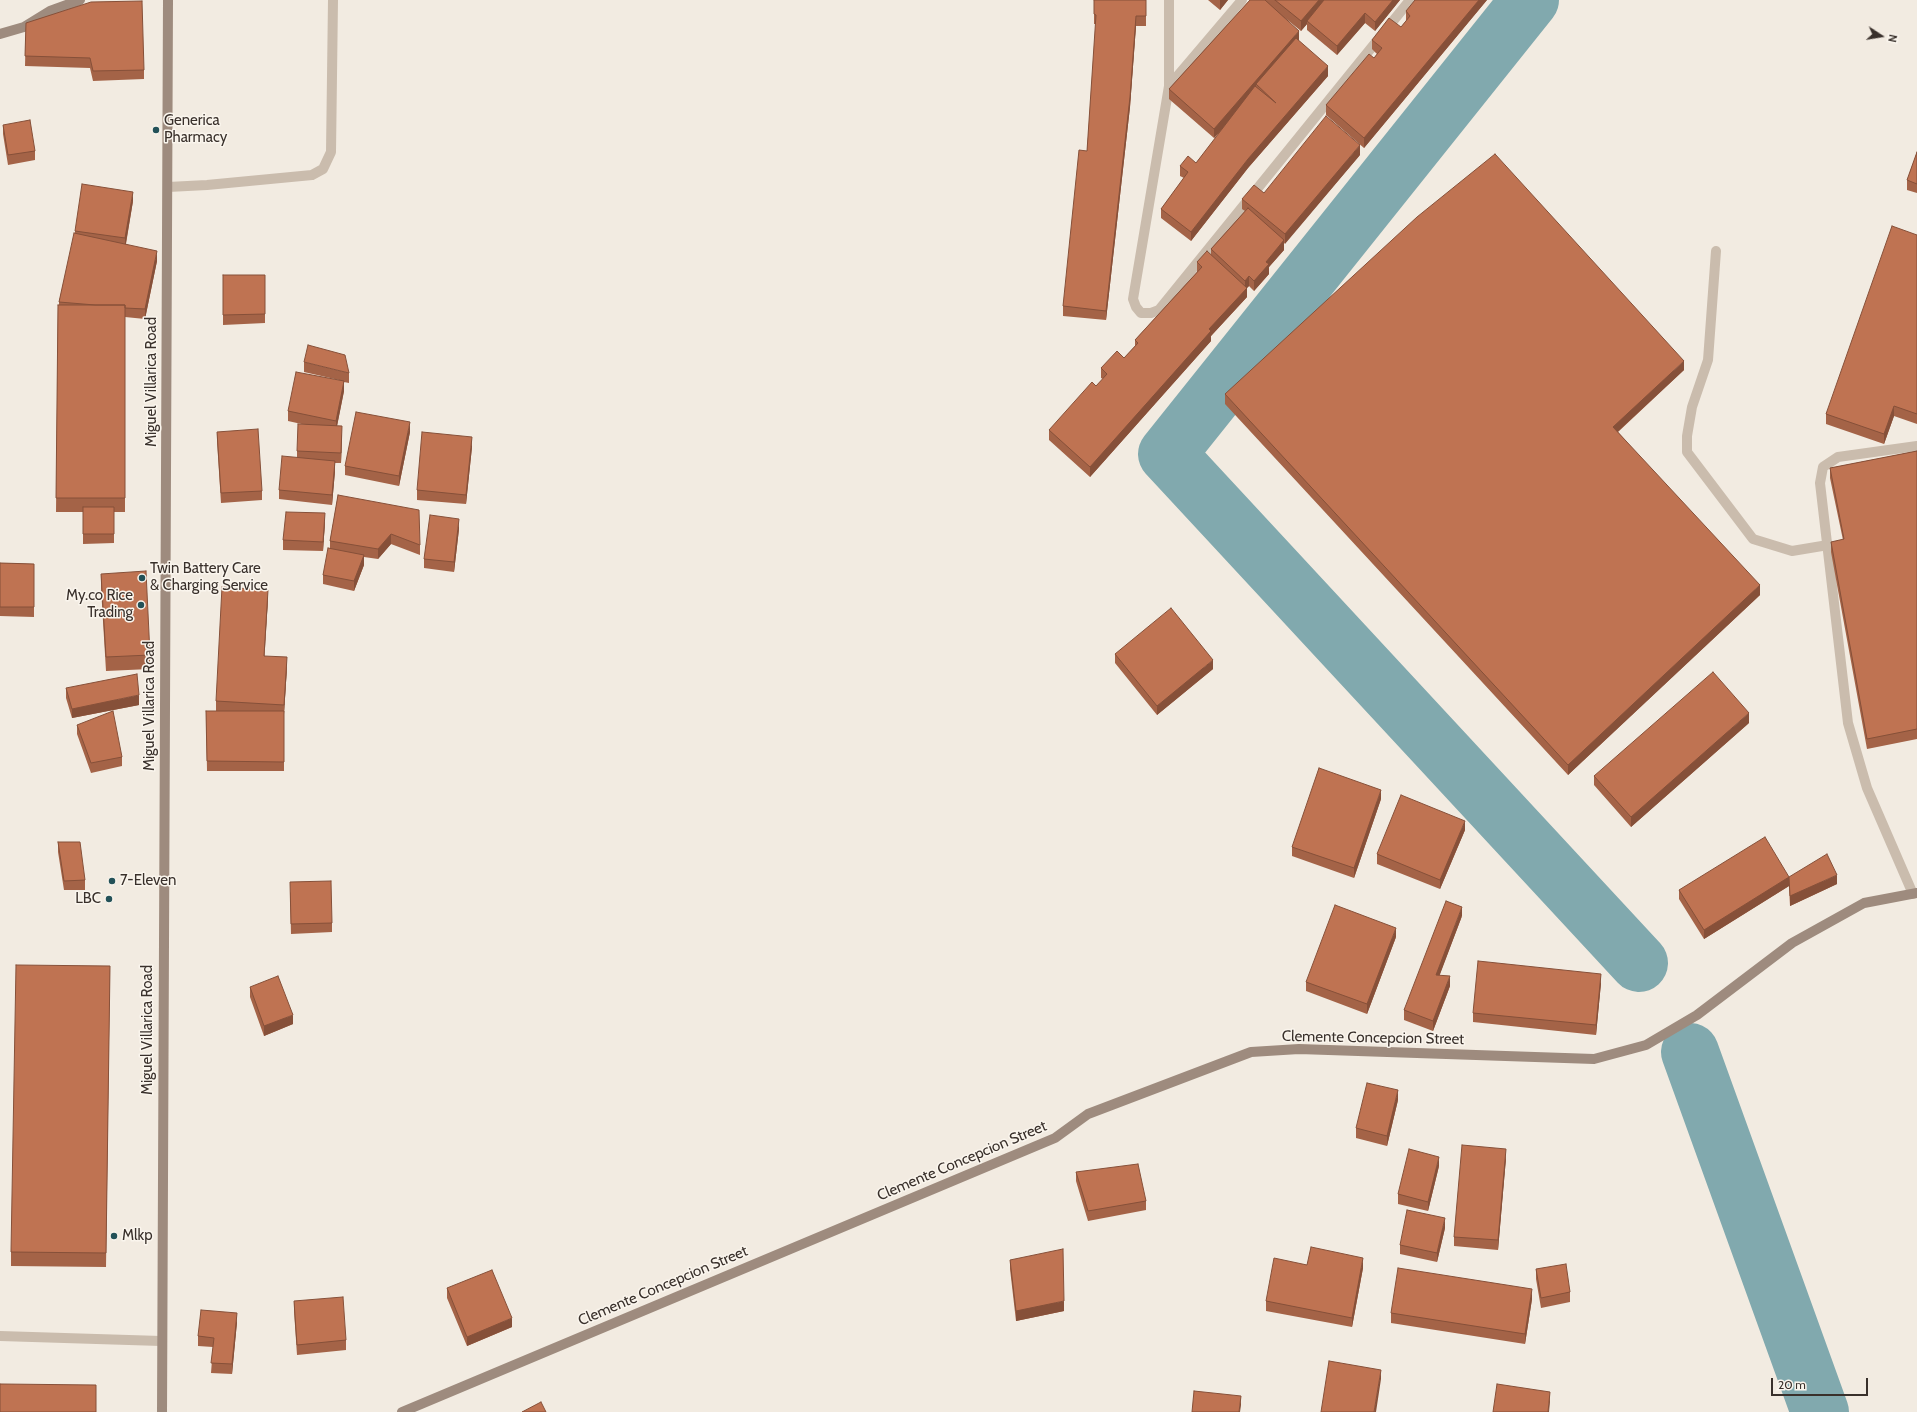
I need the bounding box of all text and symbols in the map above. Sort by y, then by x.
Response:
north arrow [1861,16,1901,56]
text: N [1885,33,1900,44]
place label: Generica Pharmacy [164,112,227,147]
marker: Generica Pharmacy [151,125,161,135]
street label: Miguel Villarica Road [143,317,161,447]
place label: Twin Battery Care & Charging Service [150,560,268,595]
marker: Twin Battery Care & Charging Service [137,573,147,583]
place label: My.co Rice Trading [66,587,133,622]
marker: My.co Rice Trading [136,600,146,610]
street label: Miguel Villarica Road [141,641,159,771]
place label: 7-Eleven [120,872,176,890]
marker: 7-Eleven [107,876,117,886]
place label: LBC [75,890,101,908]
marker: LBC [104,894,114,904]
street label: Miguel Villarica Road [139,965,157,1095]
street label: Clemente Concepcion Street [1282,1027,1464,1049]
street label: Clemente Concepcion Street [874,1117,1050,1205]
place label: Mlkp [122,1227,153,1245]
marker: Mlkp [109,1231,119,1241]
street label: Clemente Concepcion Street [575,1242,751,1330]
scale bar [1773,1370,1870,1396]
text: 20 m [1778,1377,1806,1392]

